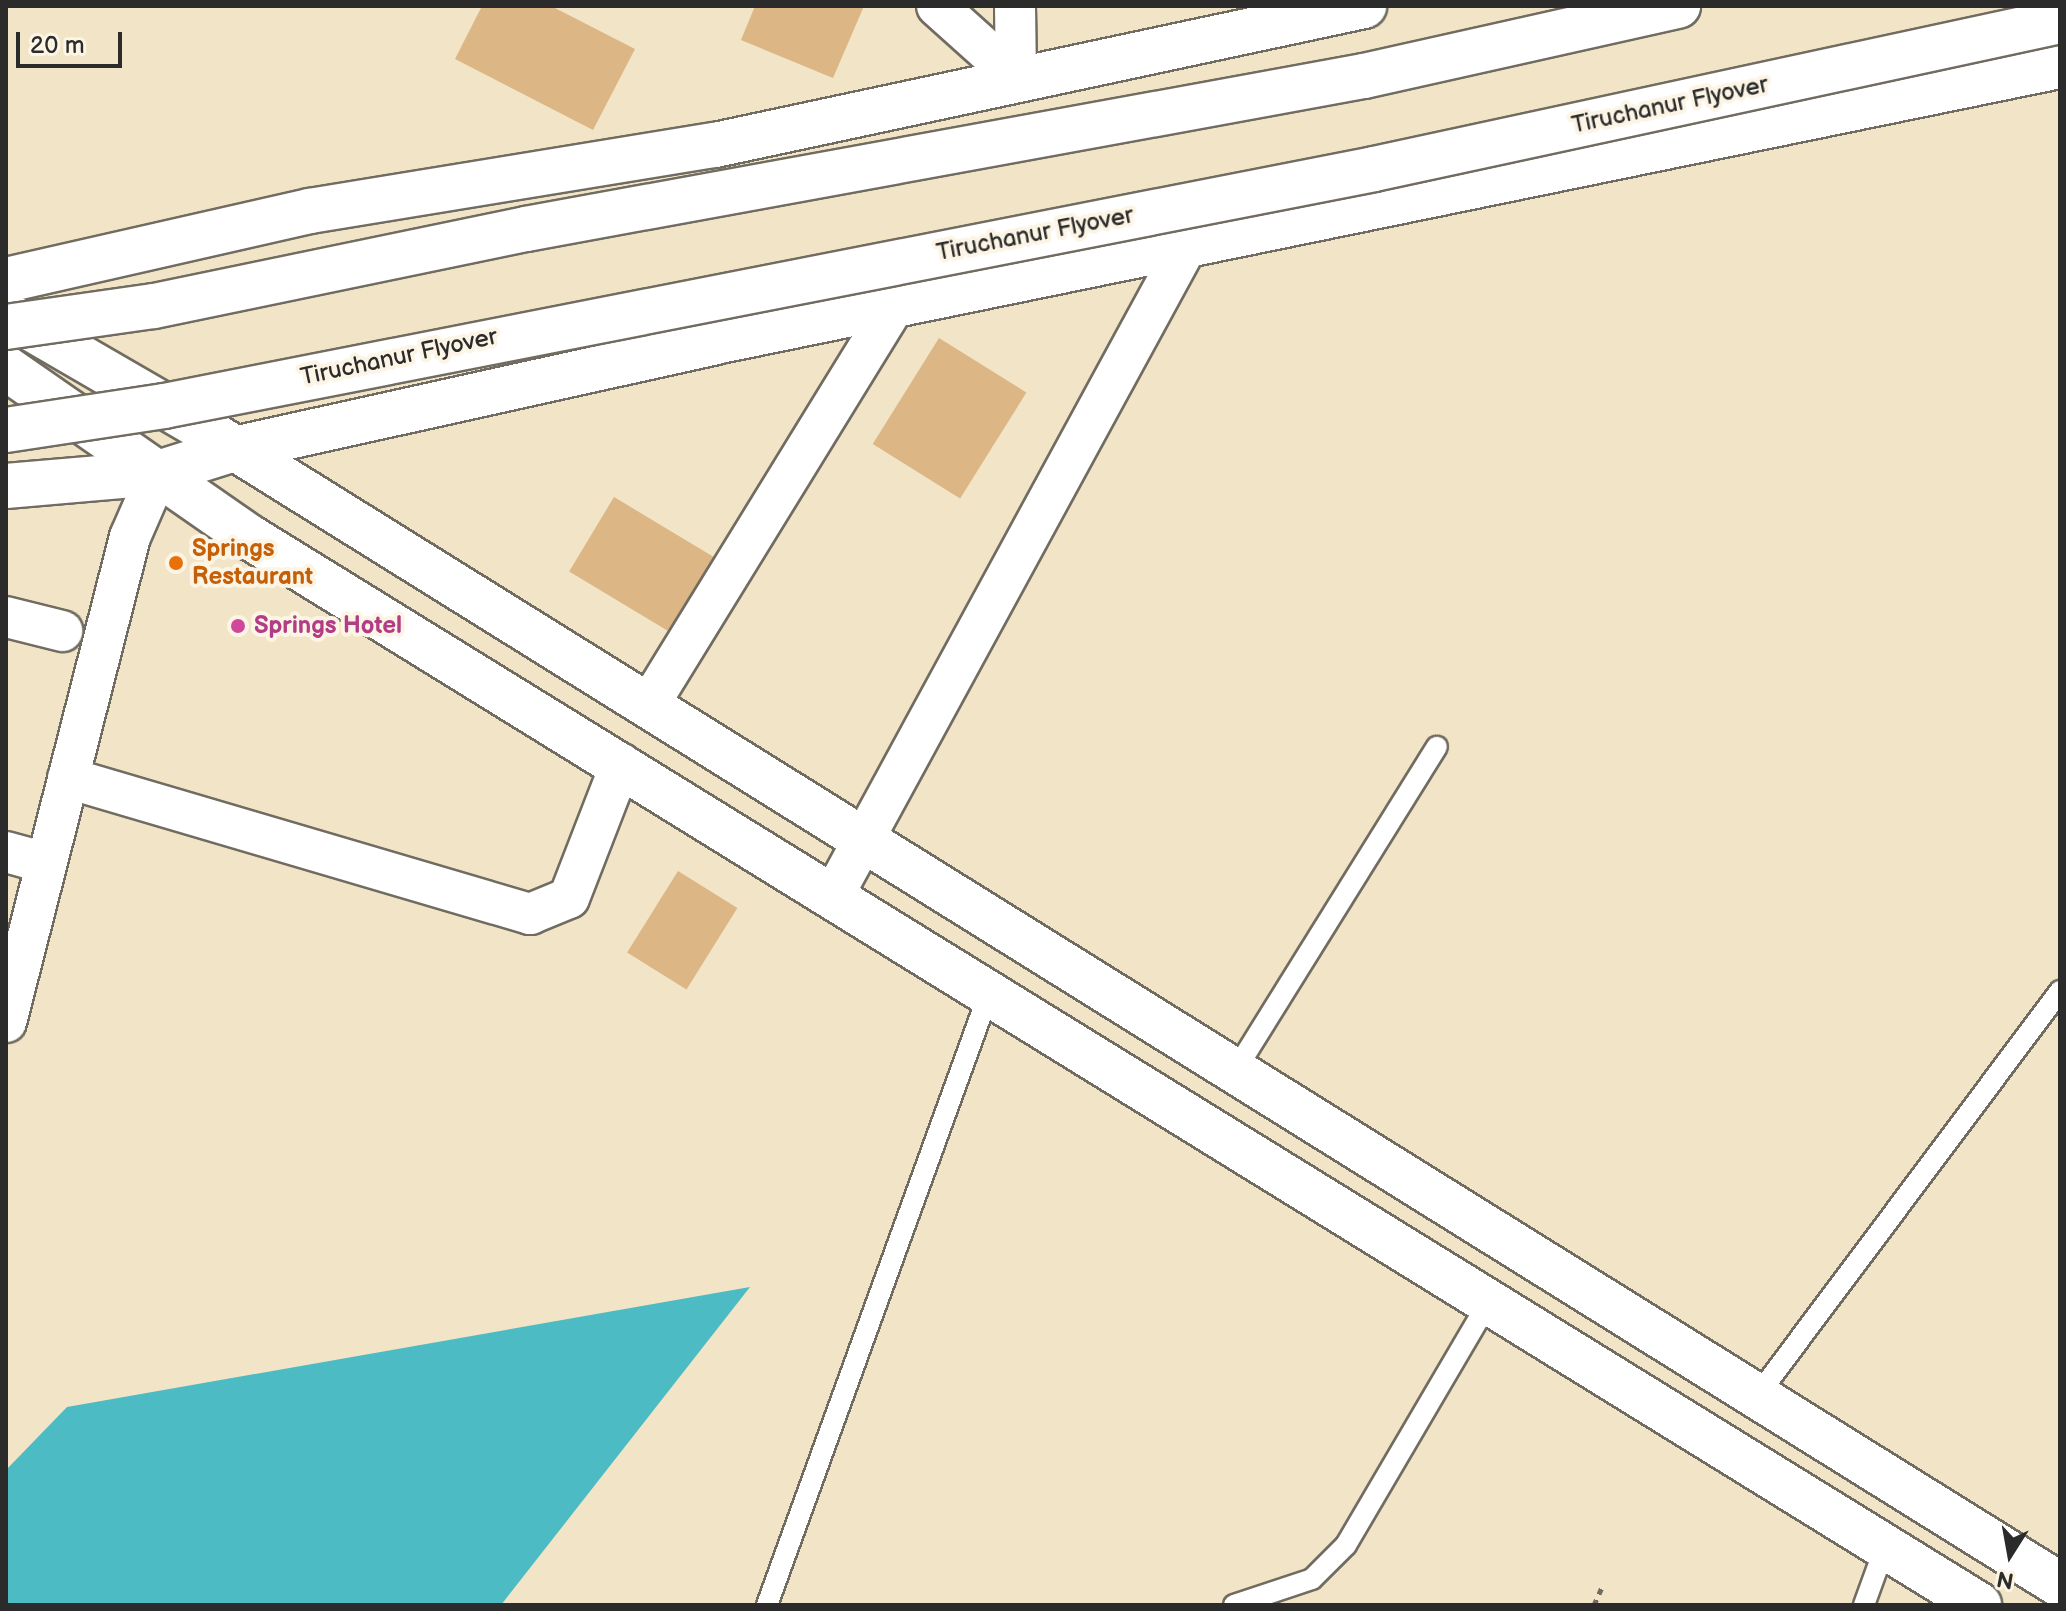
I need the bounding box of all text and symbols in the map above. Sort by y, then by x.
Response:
scale bar [20,16,126,66]
text: 20 m [30,31,85,60]
street label: Tiruchanur Flyover [1569,70,1771,140]
street label: Tiruchanur Flyover [934,201,1136,267]
street label: Tiruchanur Flyover [298,322,500,392]
place label: Springs Restaurant [192,535,313,591]
marker: Springs Restaurant [167,554,185,572]
place label: Springs Hotel [254,612,402,640]
marker: Springs Hotel [229,617,247,635]
north arrow [1970,1515,2050,1595]
text: N [1995,1564,2016,1594]

